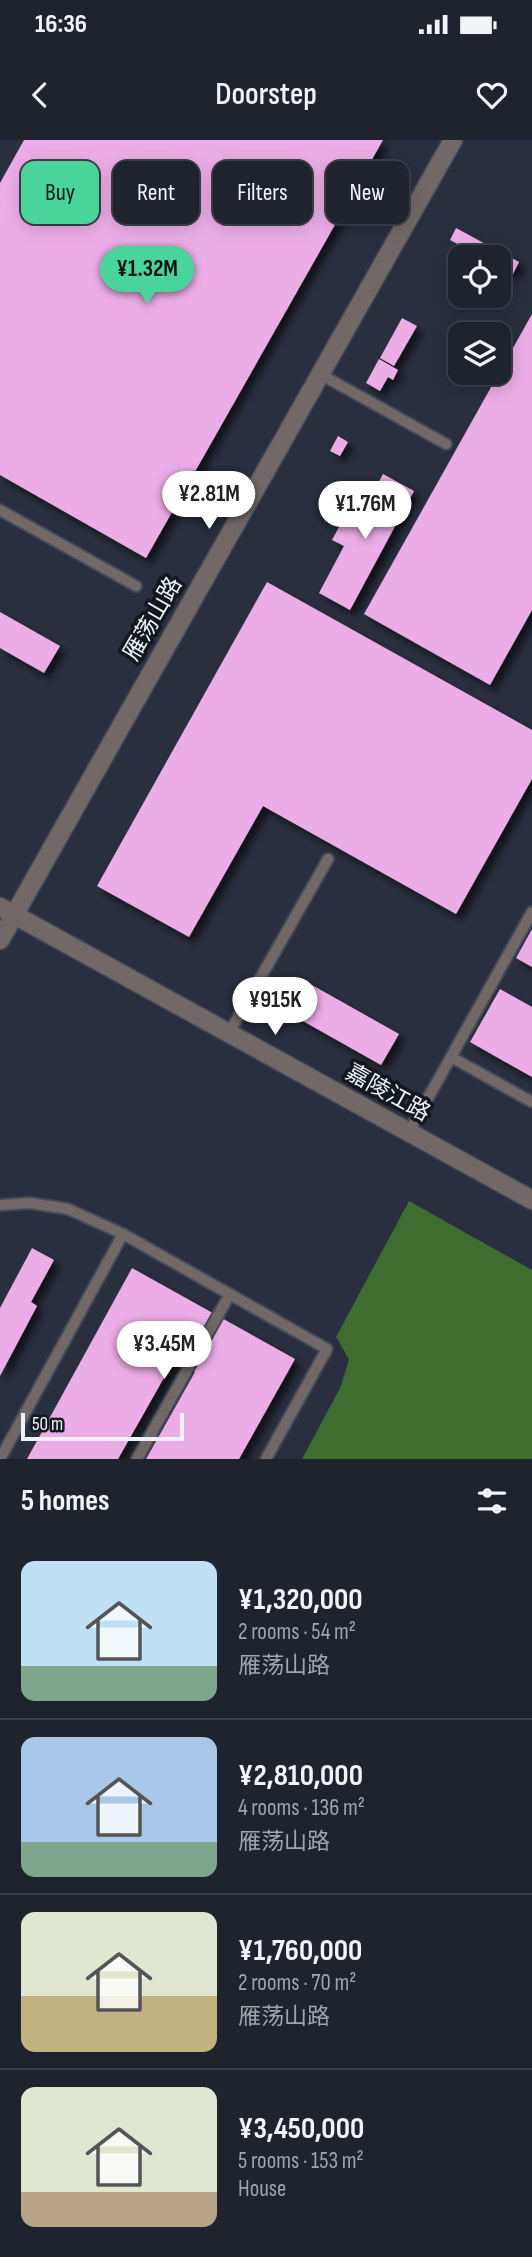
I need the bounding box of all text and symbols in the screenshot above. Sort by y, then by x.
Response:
text: 16:36 [35,9,87,40]
text: Doorstep [215,75,317,114]
icon: back [21,76,59,114]
icon: heart [473,76,511,114]
chip: Buy [21,161,99,224]
chip: Rent [113,161,199,224]
chip: Filters [213,161,312,224]
chip: New [326,161,409,224]
map controls [448,245,511,385]
button: locate [448,245,511,308]
pin: ¥1.32M [90,246,204,306]
text: ¥1.32M [116,255,178,283]
button: layers [448,322,511,385]
pin: ¥2.81M [152,472,266,531]
text: ¥2.81M [178,480,240,508]
pin: ¥1.76M [308,482,422,541]
text: ¥1.76M [334,490,396,518]
street label: 雁荡山路 [118,572,188,666]
pin: ¥915K [226,978,324,1037]
text: ¥915K [248,986,302,1014]
street label: 嘉陵江路 [341,1058,435,1128]
pin: ¥3.45M [107,1322,221,1381]
text: ¥3.45M [133,1330,195,1358]
scale bar [21,1410,184,1442]
text: 50 m [32,1413,63,1436]
icon: filters [473,1482,511,1520]
text: 5 homes [21,1483,110,1519]
text: ¥1,320,000 [238,1582,363,1618]
icon: home [77,1589,161,1673]
text: 2 rooms · 54 m² [238,1618,356,1646]
text: 雁荡山路 [238,1652,330,1680]
text: ¥2,810,000 [238,1758,363,1794]
icon: home [77,1765,161,1849]
text: 4 rooms · 136 m² [238,1794,365,1822]
text: 雁荡山路 [238,1828,330,1856]
text: ¥1,760,000 [238,1933,362,1969]
icon: home [77,1940,161,2024]
text: 2 rooms · 70 m² [238,1969,356,1997]
text: 雁荡山路 [238,2003,330,2031]
text: ¥3,450,000 [238,2111,364,2147]
icon: home [77,2115,161,2199]
text: 5 rooms · 153 m² [238,2147,364,2175]
text: House [238,2175,286,2203]

